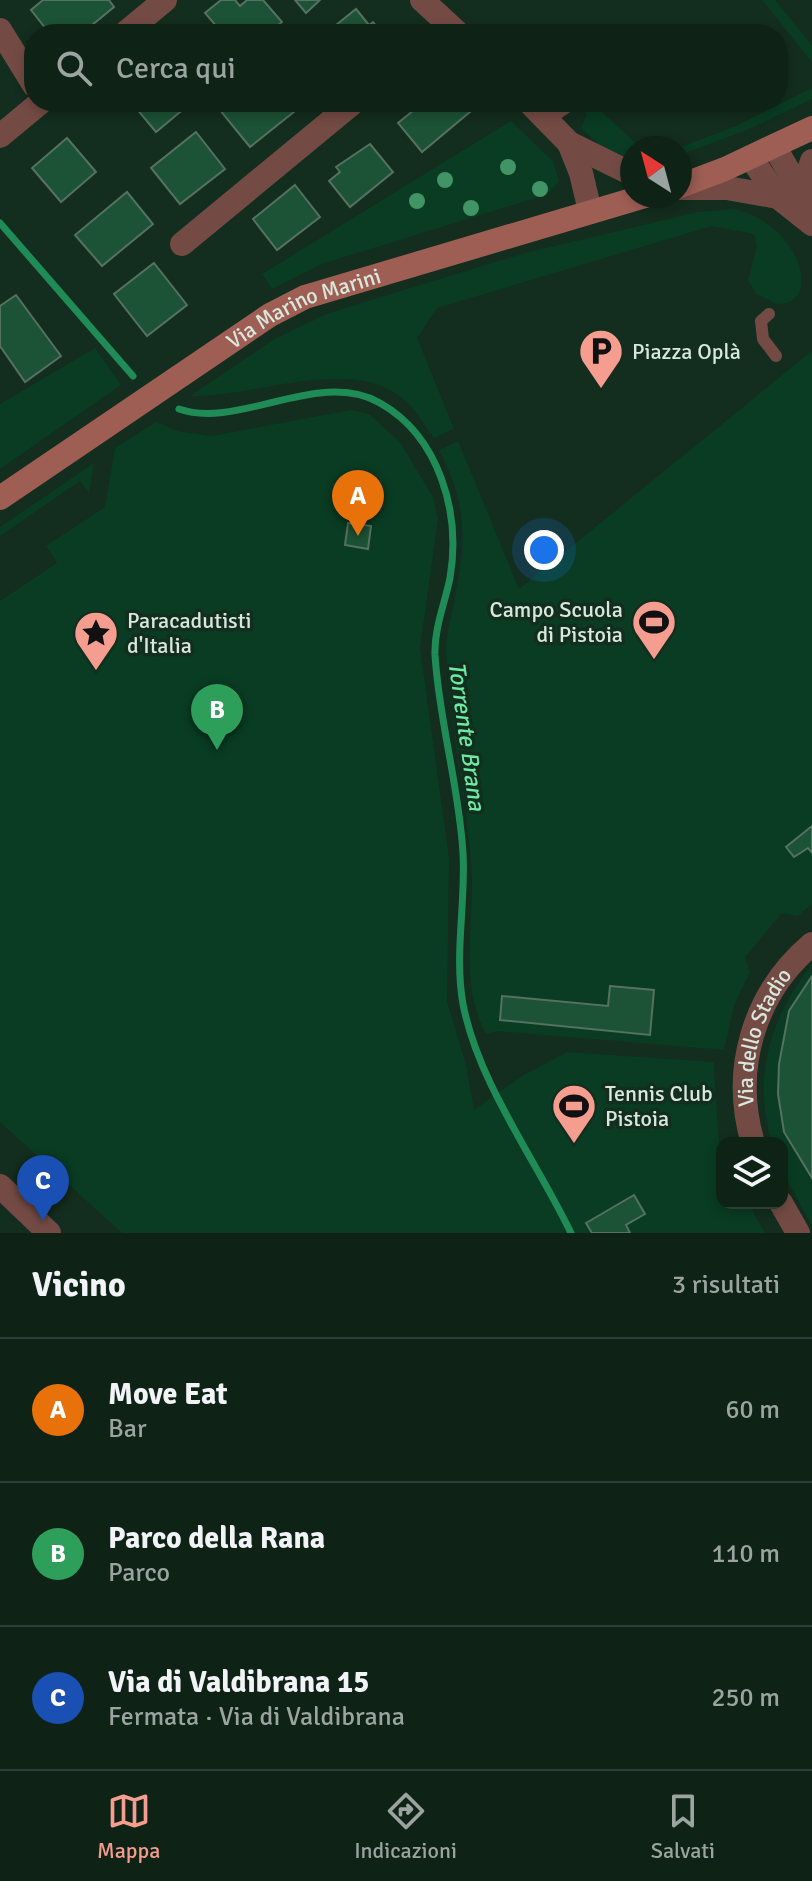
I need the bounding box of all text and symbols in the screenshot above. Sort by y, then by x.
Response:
search box [24,24,788,112]
icon: search [52,46,96,90]
text: Cerca qui [116,50,236,87]
north arrow [620,136,692,208]
street label: Via Marino Marini [221,262,384,355]
parking icon: Piazza Oplà [577,327,625,390]
place label: Piazza Oplà [632,338,741,365]
pin: A [332,470,384,536]
your location [524,530,564,570]
place label: Campo Scuola di Pistoia [490,596,623,648]
sports icon: Campo Scuola di Pistoia [630,598,678,661]
place label: Paracadutisti d'Italia [127,607,252,659]
place icon: Paracadutisti d'Italia [72,609,120,672]
water label: Torrente Brana [442,659,492,813]
pin: B [191,684,243,750]
street label: Via dello Stadio [732,962,797,1108]
place label: Tennis Club Pistoia [605,1080,713,1132]
sports icon: Tennis Club Pistoia [550,1082,598,1145]
map controls [716,1137,788,1209]
button: layers [716,1137,788,1209]
pin: C [17,1155,69,1221]
text: Vicino [32,1264,126,1306]
text: 3 risultati [672,1269,780,1301]
text: Move Eat [108,1376,227,1413]
text: A [50,1394,66,1426]
text: 60 m [725,1394,780,1426]
text: Bar [108,1413,146,1445]
text: Parco della Rana [108,1520,325,1557]
text: B [50,1538,66,1570]
text: 110 m [711,1538,780,1570]
text: Parco [108,1557,170,1589]
text: Via di Valdibrana 15 [108,1664,369,1701]
text: C [50,1682,66,1714]
text: 250 m [711,1682,780,1714]
text: Fermata · Via di Valdibrana [108,1701,405,1733]
tab: Mappa [97,1789,160,1864]
tab: Indicazioni [354,1789,457,1864]
tab: Salvati [651,1789,715,1864]

